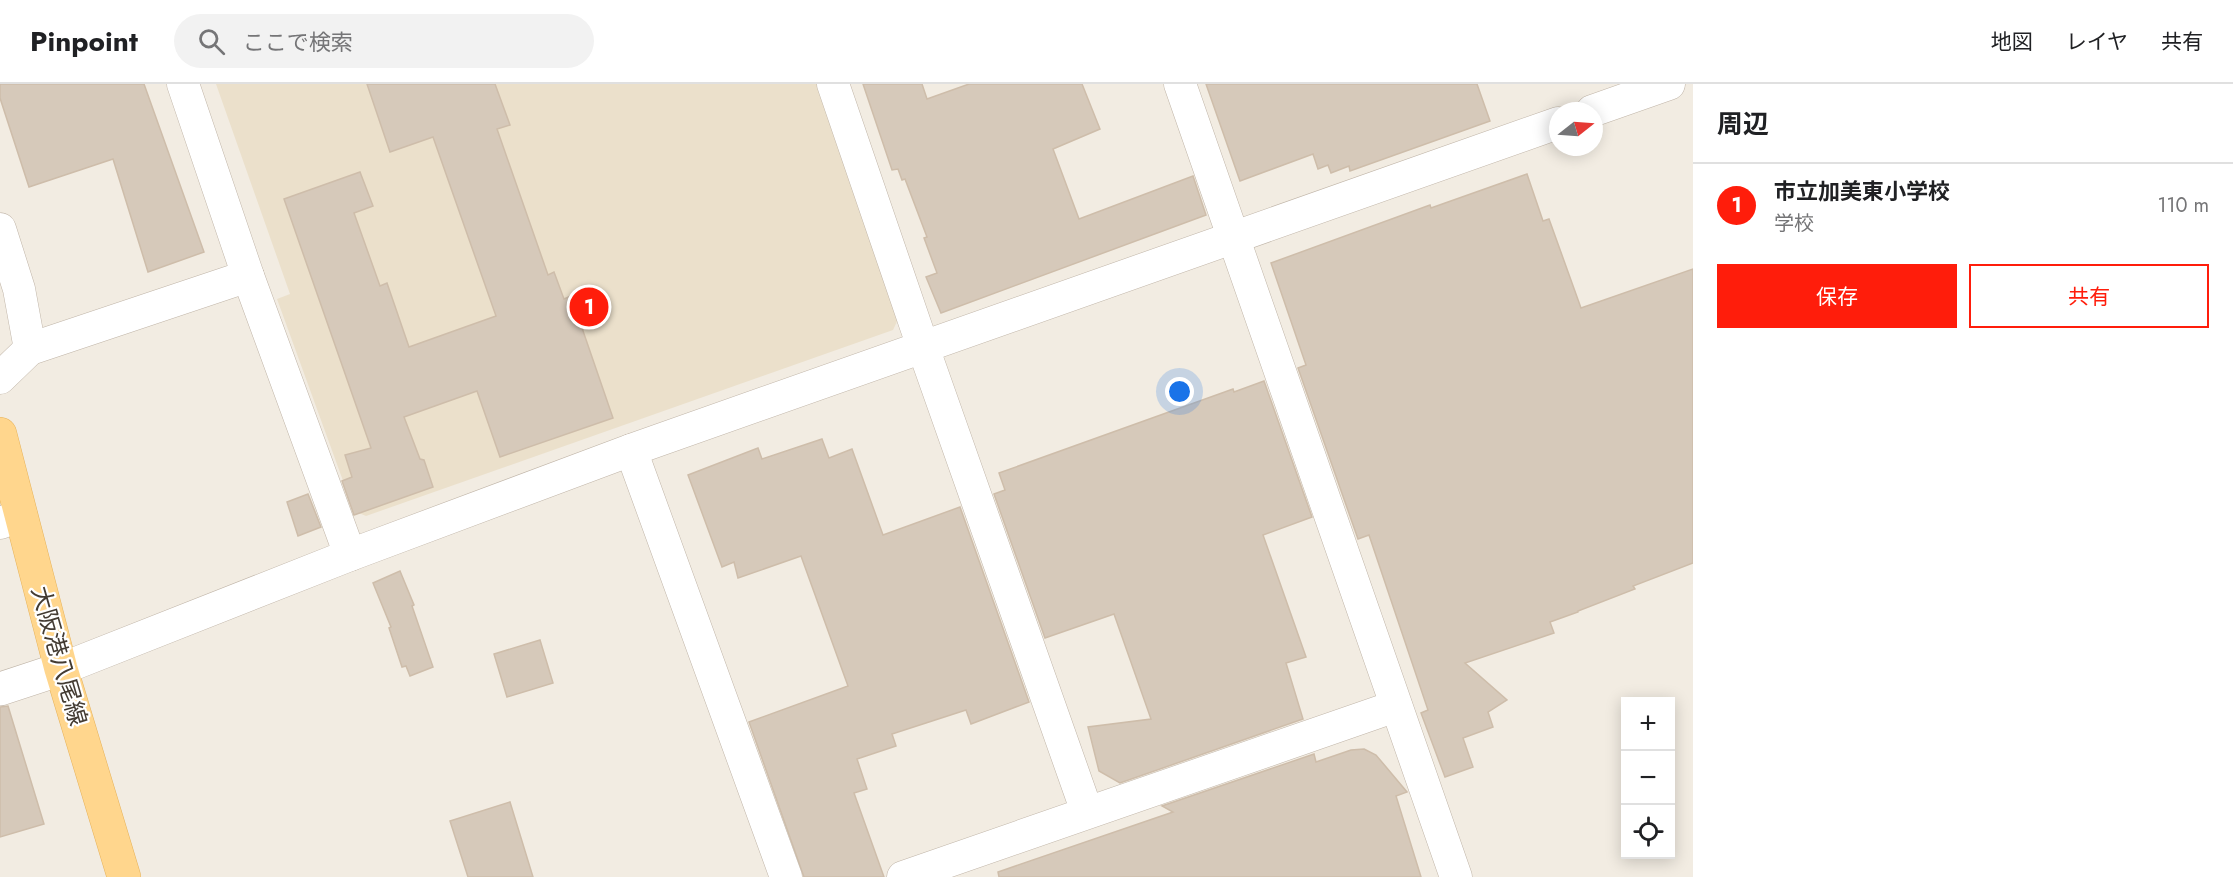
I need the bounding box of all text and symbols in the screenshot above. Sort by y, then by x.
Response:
search box [174,14,594,68]
text: Pinpoint [30,21,138,62]
icon: search [195,25,228,58]
text: ここで検索 [243,26,353,58]
text: 地図 [1991,27,2033,57]
text: レイヤ [2066,27,2128,57]
text: 共有 [2161,27,2203,57]
north arrow [1549,102,1603,156]
text: 周辺 [1717,105,1769,143]
text: 市立加美東小学校 [1774,175,1950,207]
text: 1 [1731,191,1742,220]
text: 110 m [2157,191,2209,220]
text: 学校 [1774,209,1814,238]
button: 保存 [1717,264,1957,328]
button: 共有 [1969,264,2209,328]
pin: 1 [570,284,608,330]
your location [1165,377,1194,406]
street label: 大阪港八尾線 [23,582,96,730]
map controls [1621,697,1675,859]
button: + [1621,697,1675,751]
button: − [1621,751,1675,805]
button: locate [1621,805,1675,859]

